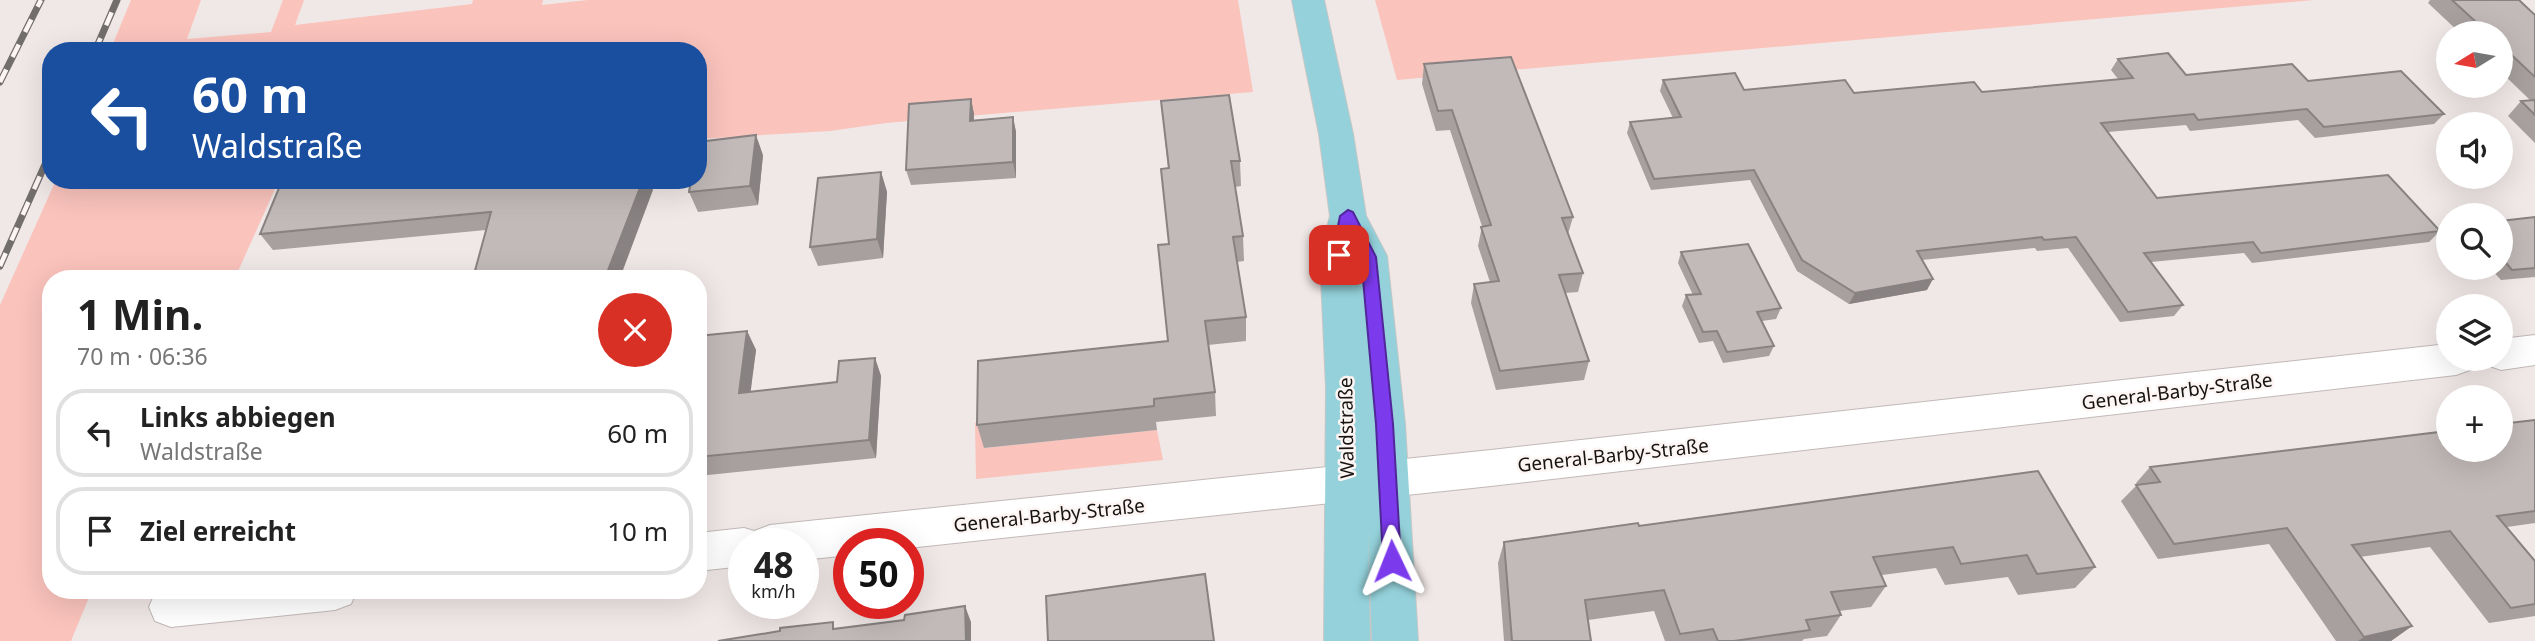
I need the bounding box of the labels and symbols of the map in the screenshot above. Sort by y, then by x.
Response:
north arrow [2436,21,2513,98]
pin [1309,225,1369,285]
street label: General-Barby-Straße [2080,366,2274,416]
street label: Waldstraße [1332,377,1360,479]
street label: General-Barby-Straße [1516,432,1710,478]
street label: General-Barby-Straße [952,492,1146,538]
position arrow [1355,524,1429,598]
speed limit sign: 50 [833,528,924,619]

